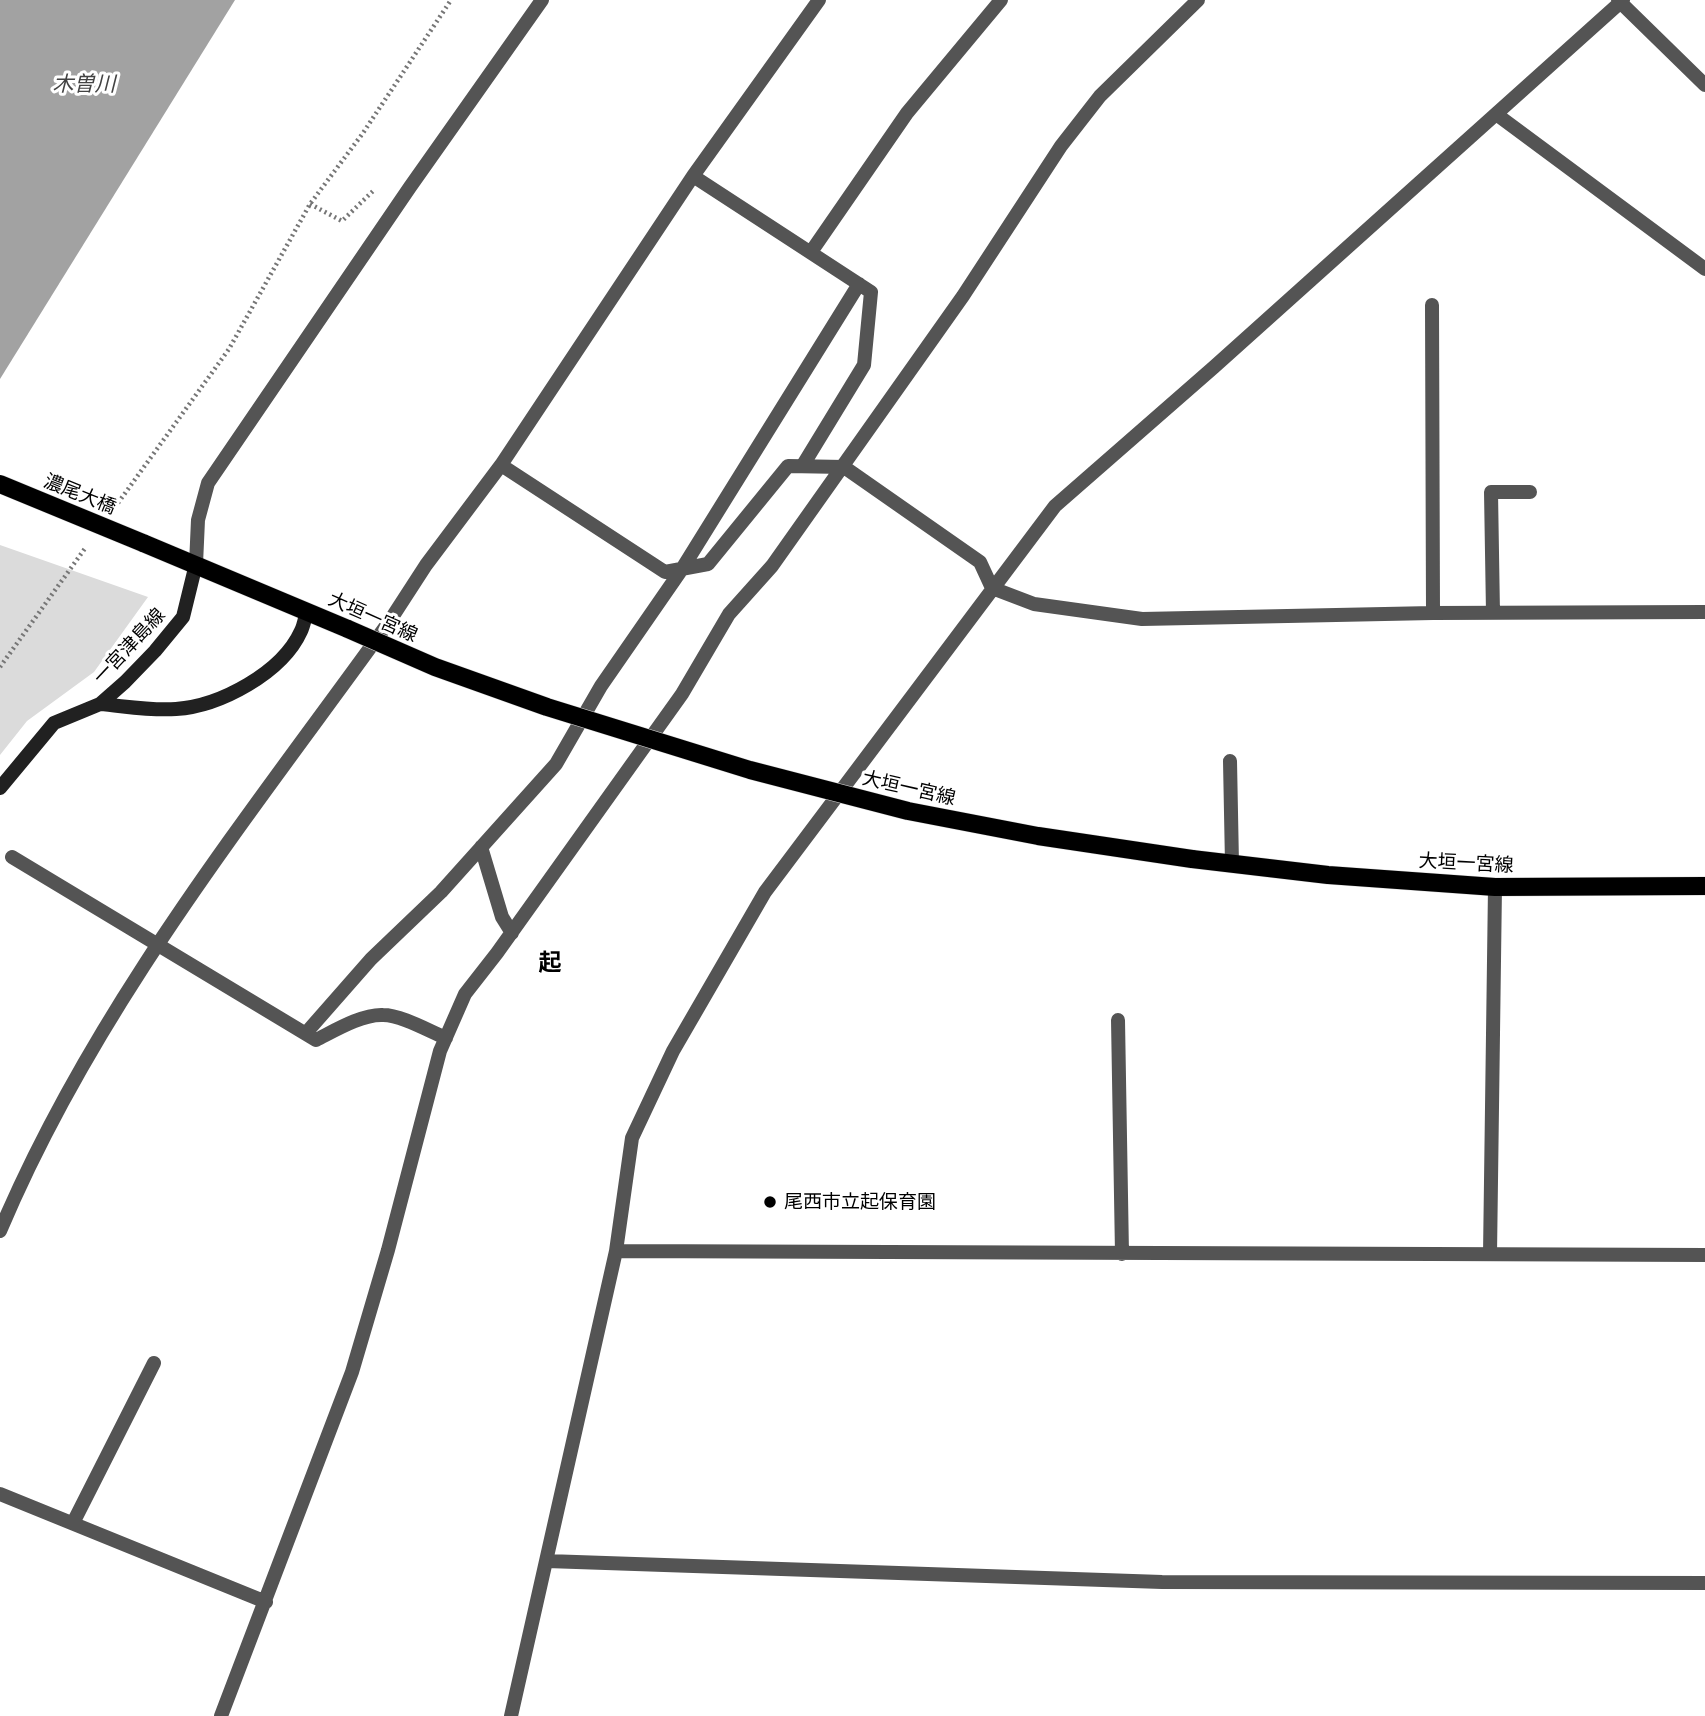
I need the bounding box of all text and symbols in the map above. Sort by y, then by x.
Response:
water label: 木曽川 [53,71,115,97]
street label: 濃尾大橋 [40,469,120,519]
street label: 大垣一宮線 [325,587,421,647]
street label: 一宮津島線 [88,603,170,689]
street label: 大垣一宮線 [860,766,958,810]
street label: 大垣一宮線 [1418,849,1514,877]
district label: 起 [539,948,561,976]
place label: 尾西市立起保育園 [784,1191,936,1213]
marker: 尾西市立起保育園 [762,1194,778,1210]

